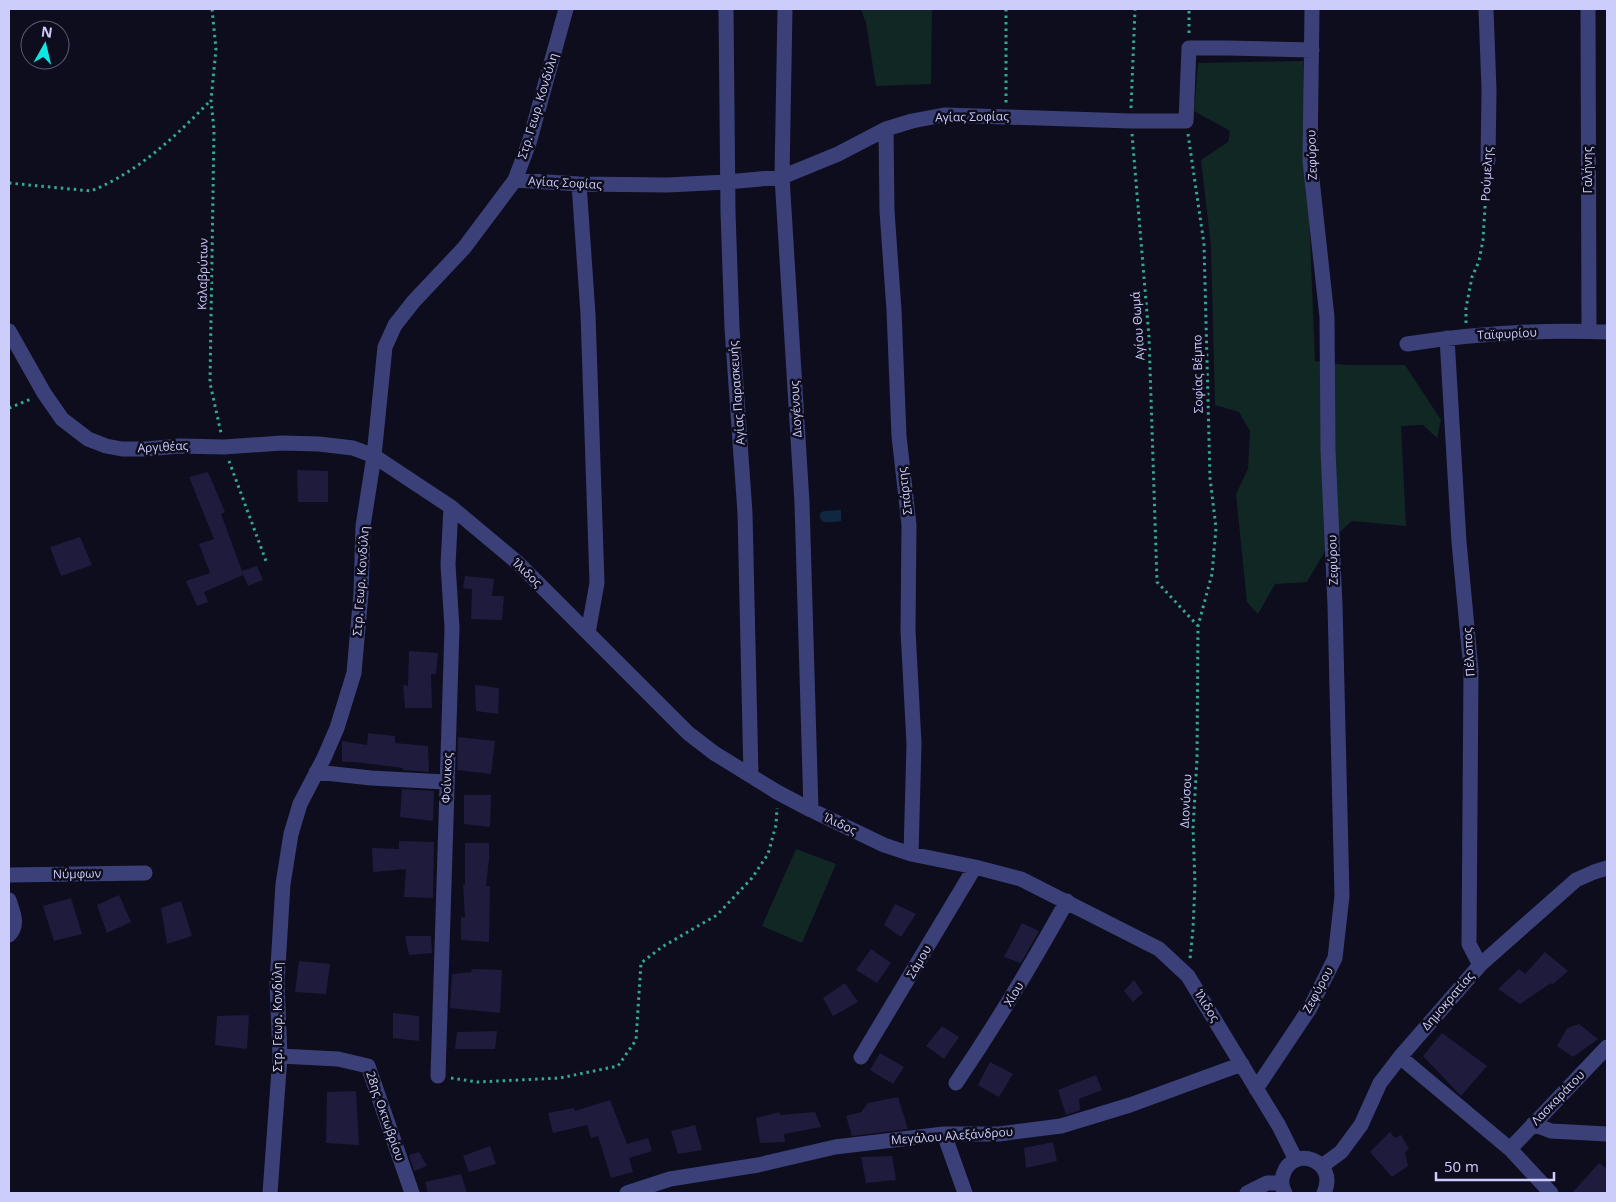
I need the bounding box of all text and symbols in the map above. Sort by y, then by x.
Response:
north arrow [20,20,70,70]
text: N [40,21,54,42]
street label: Στρ. Γεωρ. Κονδύλη [513,51,562,161]
street label: Αγίας Σοφίας [935,107,1009,126]
street label: Ζεφύρου [1302,130,1321,180]
street label: Ρούμελης [1477,146,1496,202]
street label: Γαλήνης [1579,146,1596,194]
street label: Αγίας Σοφίας [528,172,603,193]
street label: Καλαβρύτων [193,238,212,310]
street label: Αγίου Θωμά [1127,290,1148,361]
street label: Ταϊφυρίου [1477,323,1537,344]
street label: Σοφίας Βέμπο [1188,334,1207,414]
street label: Αγίας Παρασκευής [724,340,749,446]
street label: Διογένους [786,380,805,438]
street label: Αργιθέας [137,437,189,456]
street label: Σπάρτης [893,466,916,516]
street label: Στρ. Γεωρ. Κονδύλη [348,525,373,636]
street label: Ζεφύρου [1323,535,1342,585]
street label: Ίλιδος [508,554,546,591]
street label: Πέλοπος [1458,627,1479,677]
street label: Φοίνικος [437,752,456,804]
street label: Διονύσου [1176,774,1195,828]
street label: Ίλιδος [820,808,860,839]
street label: Νύμφων [53,865,101,882]
street label: Σάμου [902,942,935,982]
street label: Στρ. Γεωρ. Κονδύλη [269,962,286,1072]
street label: Ζεφύρου [1298,964,1337,1016]
street label: Δημοκρατίας [1417,968,1478,1034]
street label: Χίου [1000,978,1027,1009]
street label: Ίλιδος [1190,986,1224,1025]
street label: Λασκαράτου [1527,1066,1588,1129]
street label: 28ης Οκτωβρίου [362,1069,409,1163]
street label: Μεγάλου Αλεξάνδρου [890,1123,1014,1148]
scale bar [1436,1150,1554,1182]
text: 50 m [1444,1156,1479,1176]

